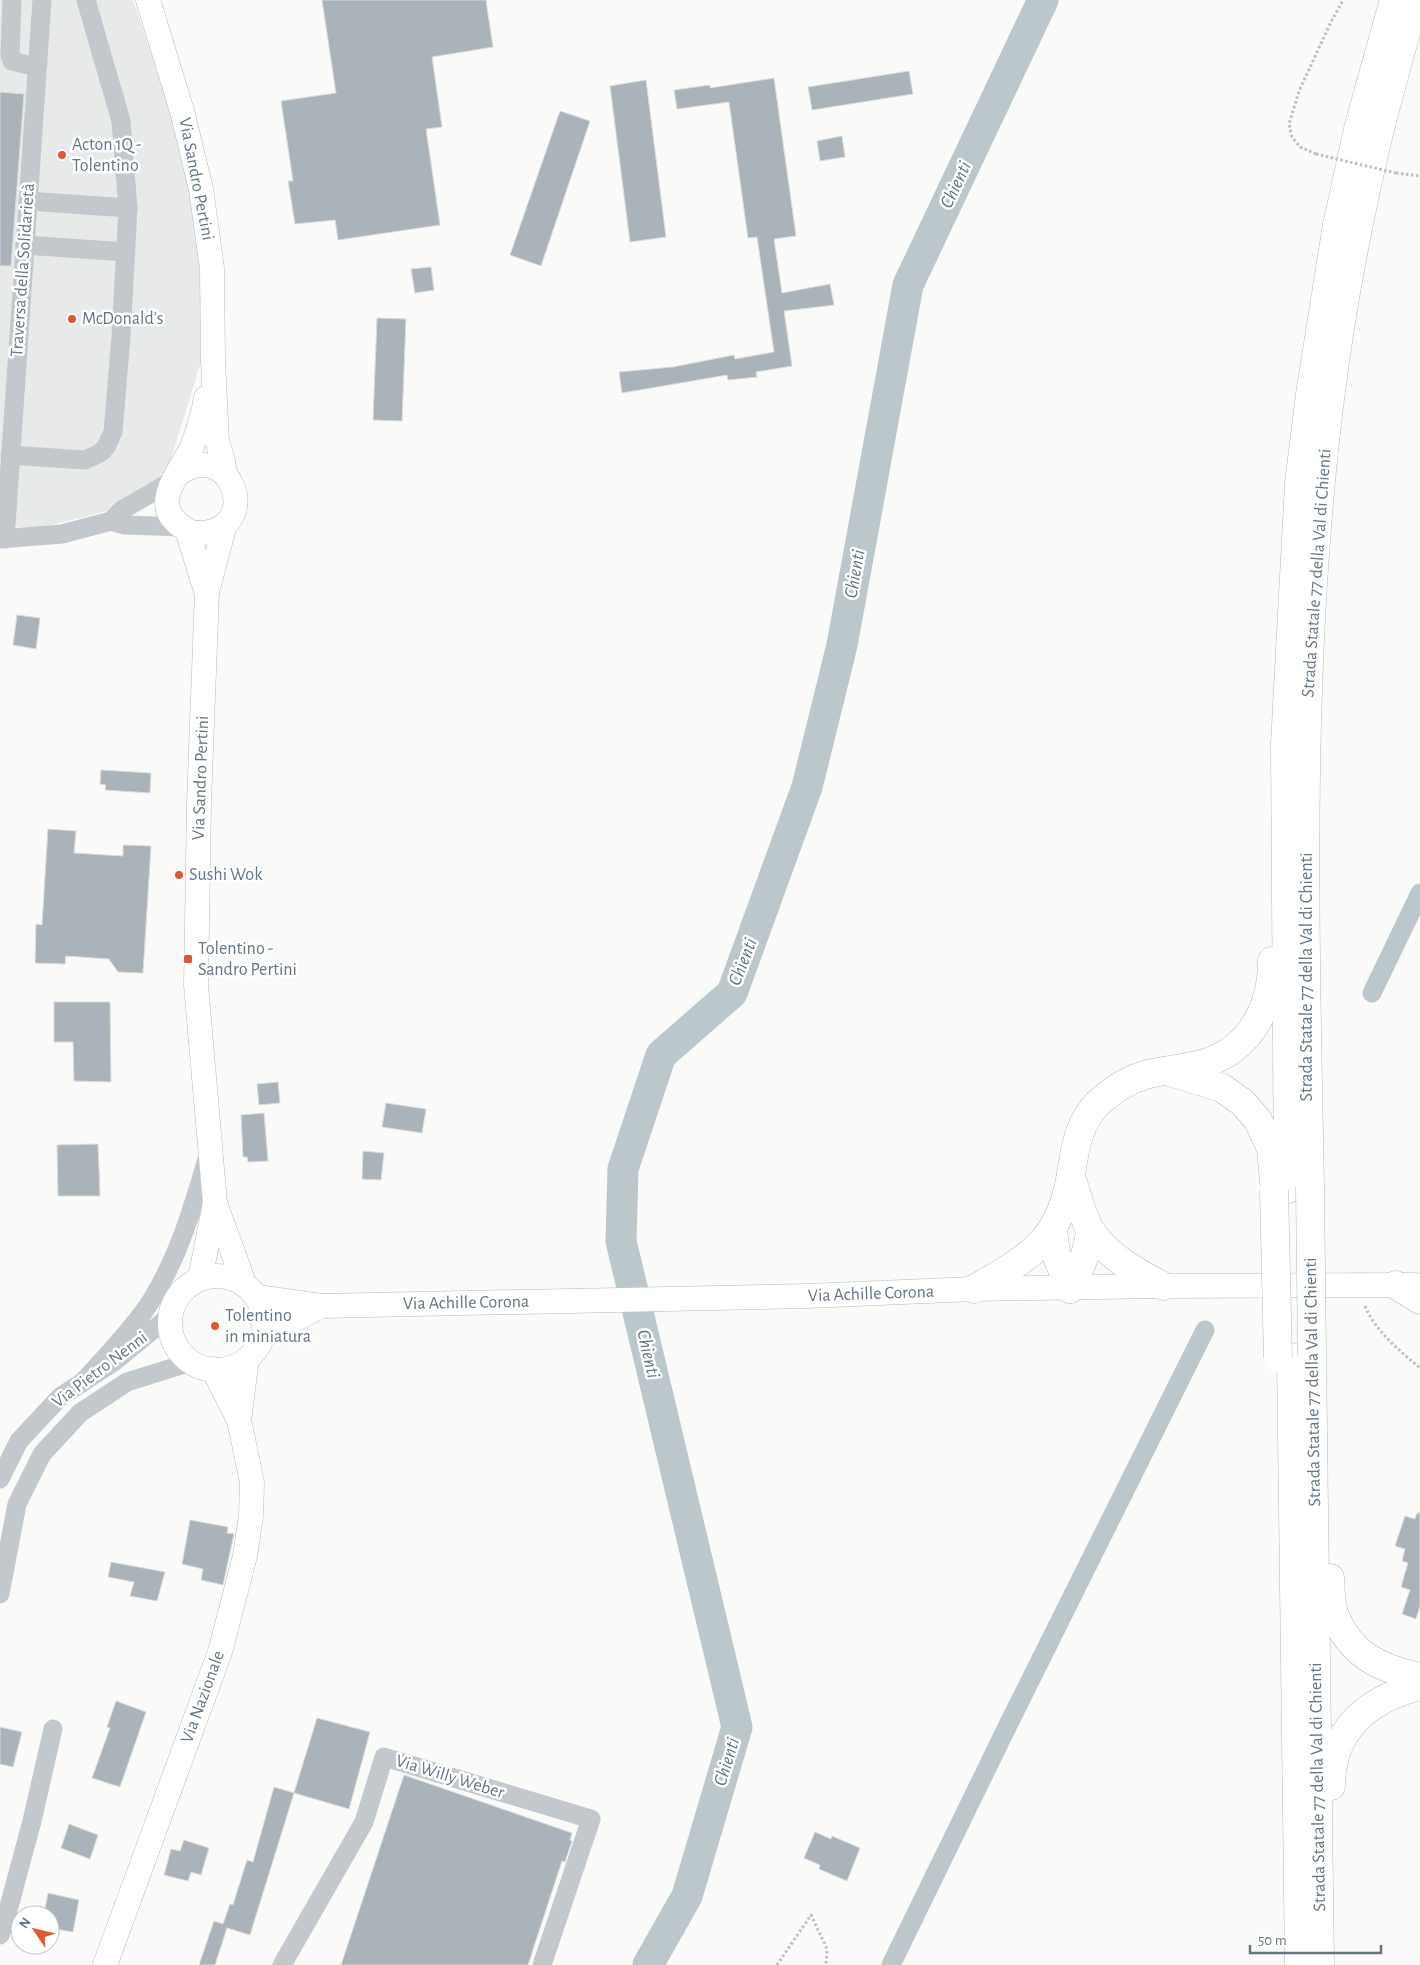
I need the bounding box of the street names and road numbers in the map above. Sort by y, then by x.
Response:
street label: Via Sandro Pertini [175,116,217,242]
street label: Traversa della Solidarietà [8,182,38,358]
street label: Strada Statale 77 della Val di Chienti [1299,448,1335,698]
street label: Via Sandro Pertini [190,715,212,841]
street label: Strada Statale 77 della Val di Chienti [1298,852,1316,1102]
street label: Strada Statale 77 della Val di Chienti [1302,1257,1324,1507]
street label: Via Achille Corona [808,1283,934,1305]
street label: Via Achille Corona [403,1293,529,1313]
street label: Via Pietro Nenni [49,1328,151,1412]
street label: Via Nazionale [178,1648,228,1746]
street label: Strada Statale 77 della Val di Chienti [1307,1662,1329,1912]
street label: Via Willy Weber [393,1752,507,1802]

